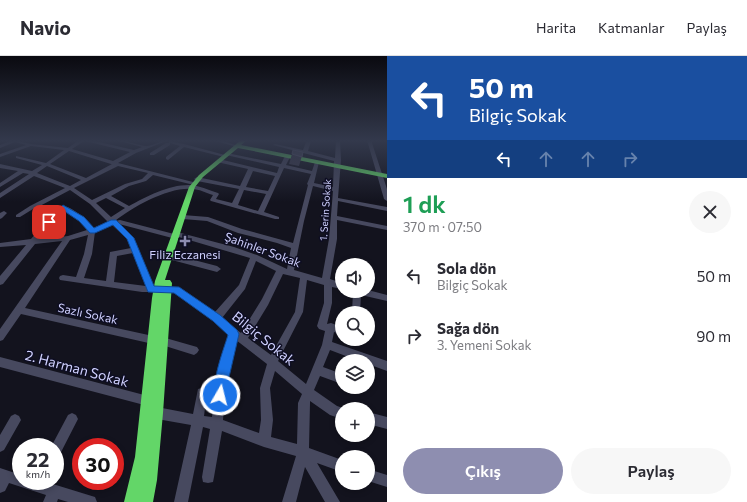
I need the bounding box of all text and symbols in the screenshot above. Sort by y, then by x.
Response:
text: Navio [20,16,71,39]
text: Harita [536,19,576,36]
text: Katmanlar [598,19,665,36]
text: Paylaş [687,19,727,36]
text: 50 m [469,70,534,104]
icon: left [403,72,455,124]
text: Bilgiç Sokak [469,104,567,126]
icon: left [493,148,515,170]
icon: ahead [535,148,557,170]
icon: ahead [577,148,599,170]
icon: right [619,148,641,170]
street label: 1. Serin Sokak [317,178,333,241]
text: 1 dk [403,189,446,218]
button: close [689,191,731,233]
pin [32,205,66,239]
icon: arrive [38,211,60,233]
text: 370 m · 07:50 [403,219,482,235]
street label: Şahinler Sokak [223,229,303,269]
marker: Filiz Eczanesi [180,236,190,246]
place label: Filiz Eczanesi [149,247,221,261]
map controls [335,258,375,490]
button: sound [335,258,375,298]
text: Sola dön [437,259,496,277]
icon: left [403,265,425,287]
text: 50 m [697,267,731,285]
text: Bilgiç Sokak [437,277,508,293]
street label: Sazlı Sokak [57,300,120,326]
button: search [335,306,375,346]
street label: Bilgiç Sokak [229,307,299,369]
text: Sağa dön [437,319,499,337]
icon: right [403,325,425,347]
text: 90 m [696,327,731,345]
text: 3. Yemeni Sokak [437,337,532,353]
street label: 2. Harman Sokak [23,346,131,390]
button: layers [335,354,375,394]
position arrow [199,374,241,416]
button: + [335,402,375,442]
speed limit sign: 30 [72,438,124,490]
text: 22 [27,447,49,471]
button: Çıkış [403,448,563,494]
button: Paylaş [571,448,731,494]
button: − [335,450,375,490]
text: km/h [26,468,50,480]

